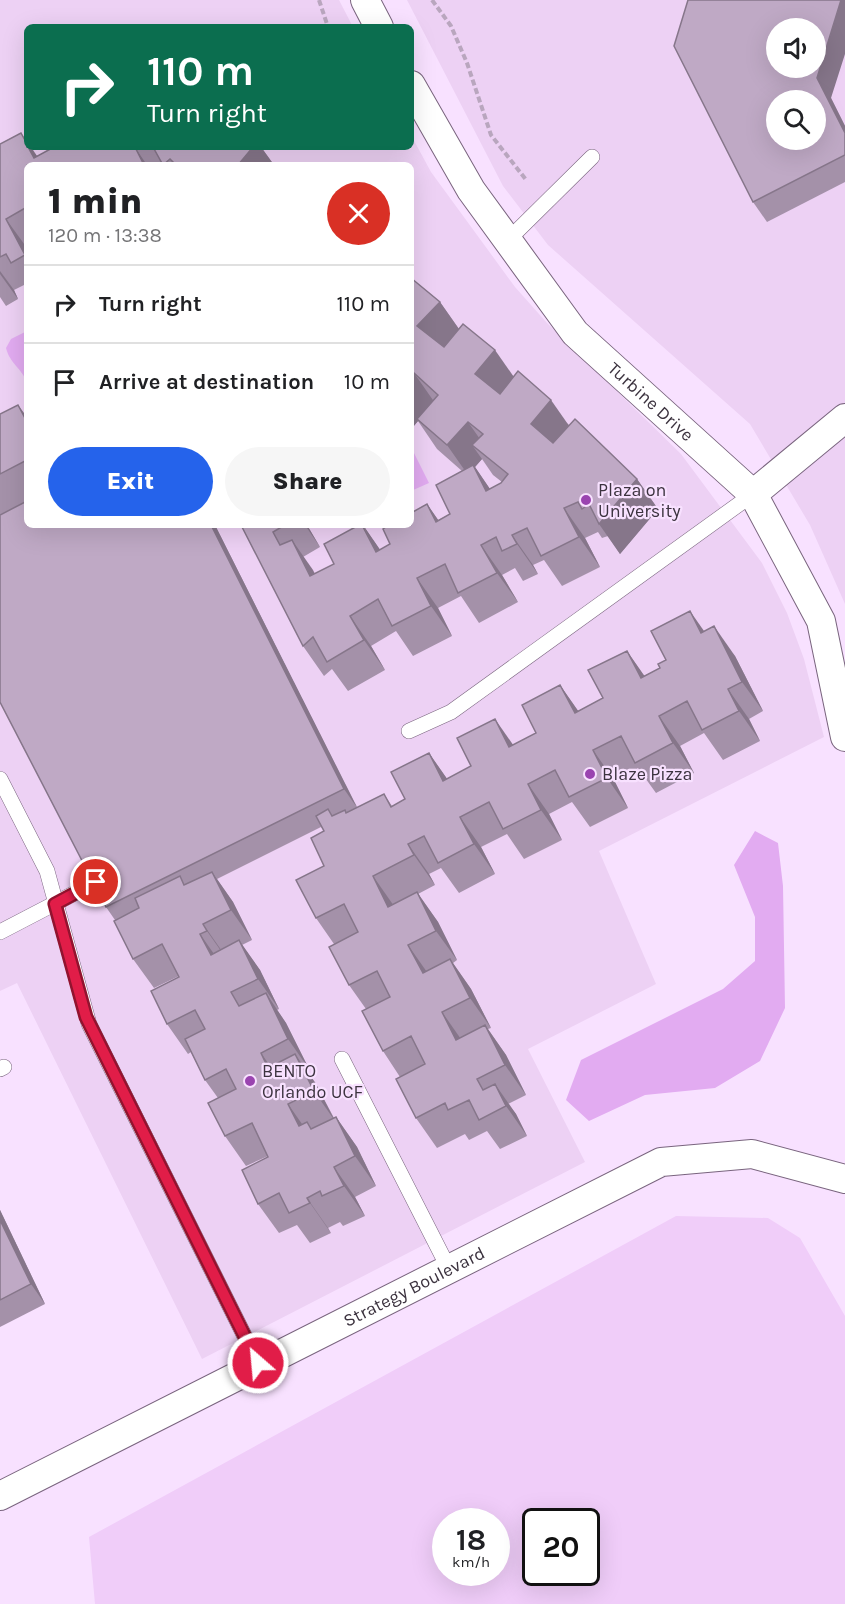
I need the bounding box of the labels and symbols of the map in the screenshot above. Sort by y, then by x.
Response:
street label: Turbine Drive [604,357,698,446]
place label: Plaza on University [598,479,681,522]
marker: Plaza on University [579,493,593,507]
place label: Blaze Pizza [602,763,693,785]
marker: Blaze Pizza [583,767,597,781]
pin [70,856,121,907]
place label: BENTO Orlando UCF [262,1060,363,1103]
marker: BENTO Orlando UCF [243,1074,257,1088]
street label: Strategy Boulevard [340,1242,489,1332]
position arrow [226,1331,290,1395]
speed limit sign: 20 [522,1508,600,1586]

